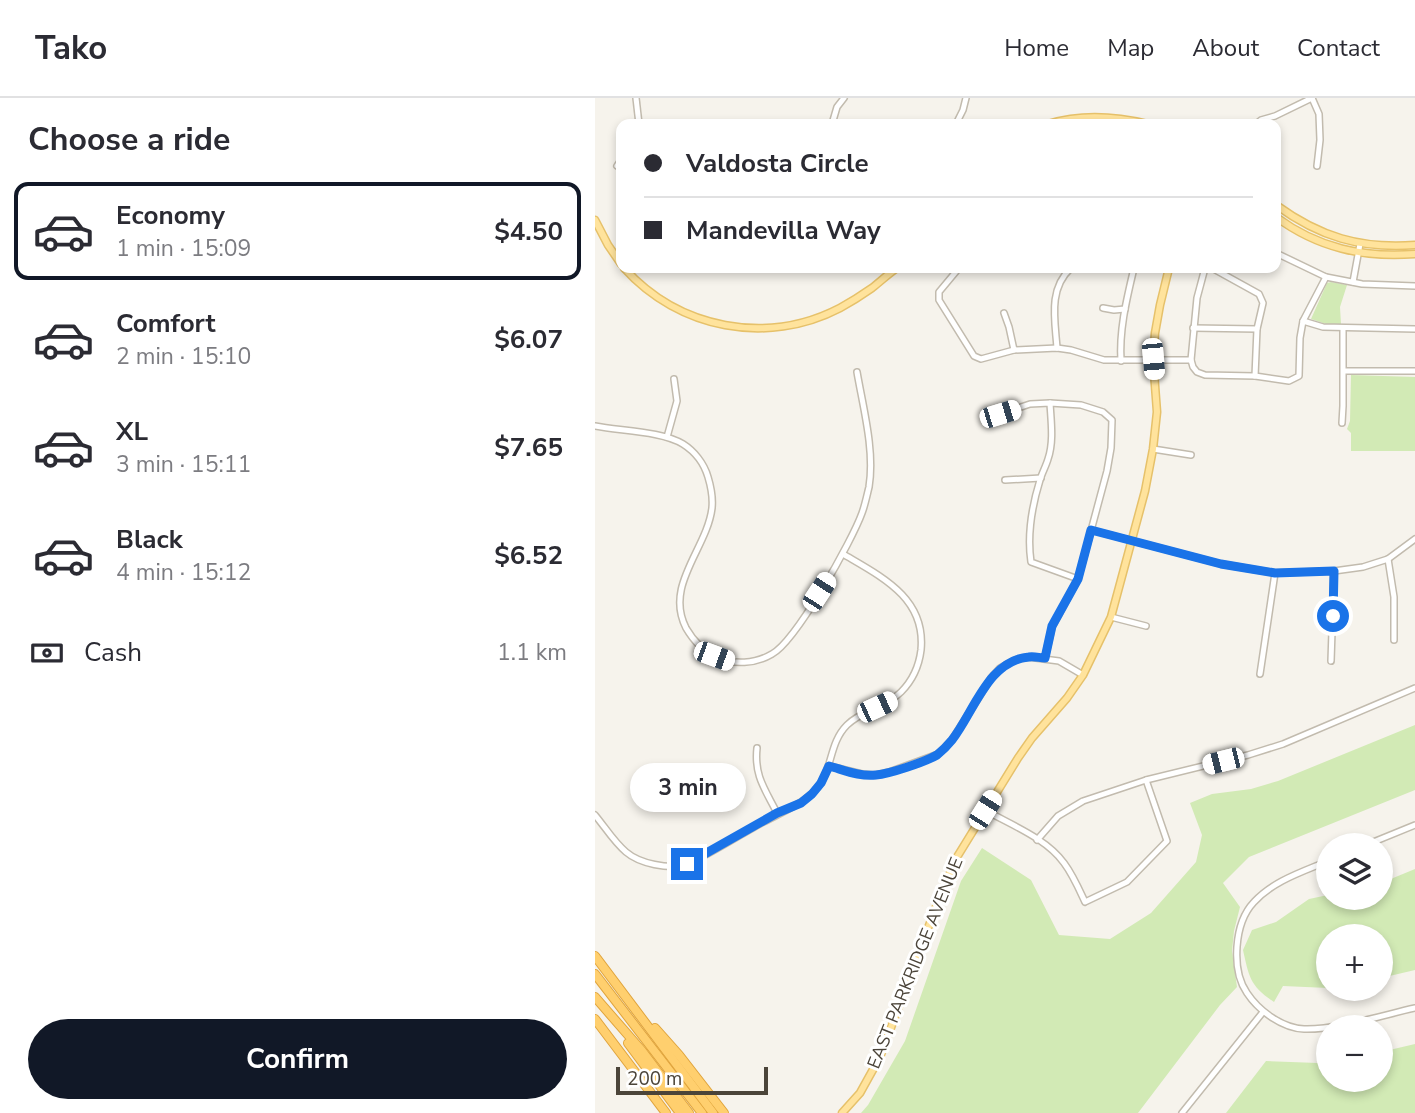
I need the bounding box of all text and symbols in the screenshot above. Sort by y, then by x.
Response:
text: Tako [35,26,107,71]
text: Home [1004,32,1069,64]
text: Map [1107,32,1154,64]
text: About [1192,32,1259,64]
text: Contact [1297,32,1380,64]
text: Choose a ride [28,118,230,161]
text: Valdosta Circle [686,146,869,181]
text: Economy [116,198,225,233]
icon: car [32,200,95,263]
text: Mandevilla Way [686,213,881,248]
text: $4.50 [494,214,563,249]
text: 1 min · 15:09 [116,233,251,264]
text: Comfort [116,306,216,341]
icon: car [32,308,95,371]
text: $6.07 [494,322,563,357]
car [1141,337,1166,381]
text: 2 min · 15:10 [116,341,251,372]
car [977,398,1024,430]
text: XL [116,414,148,449]
icon: car [32,416,95,479]
text: $7.65 [494,430,563,465]
text: 3 min · 15:11 [116,449,251,480]
text: Black [116,522,183,557]
icon: car [32,524,95,587]
text: $6.52 [494,538,563,573]
text: 4 min · 15:12 [116,557,251,588]
car [799,569,840,615]
route start [1317,600,1349,632]
icon: cash [28,634,66,672]
text: Cash [84,635,142,670]
text: 1.1 km [497,637,567,668]
car [691,639,738,673]
car [854,689,901,725]
car [1201,746,1246,776]
callout: 3 min [629,762,745,812]
text: 3 min [658,772,718,803]
car [965,787,1006,833]
map controls [1316,833,1393,1092]
button: layers [1316,833,1393,910]
route end [671,848,703,880]
street label: EAST PARKRIDGE AVENUE [862,854,968,1072]
button: + [1316,924,1393,1001]
button: − [1316,1015,1393,1092]
button: Confirm [28,1019,567,1099]
scale bar [616,1064,768,1096]
text: 200 m [627,1066,682,1092]

